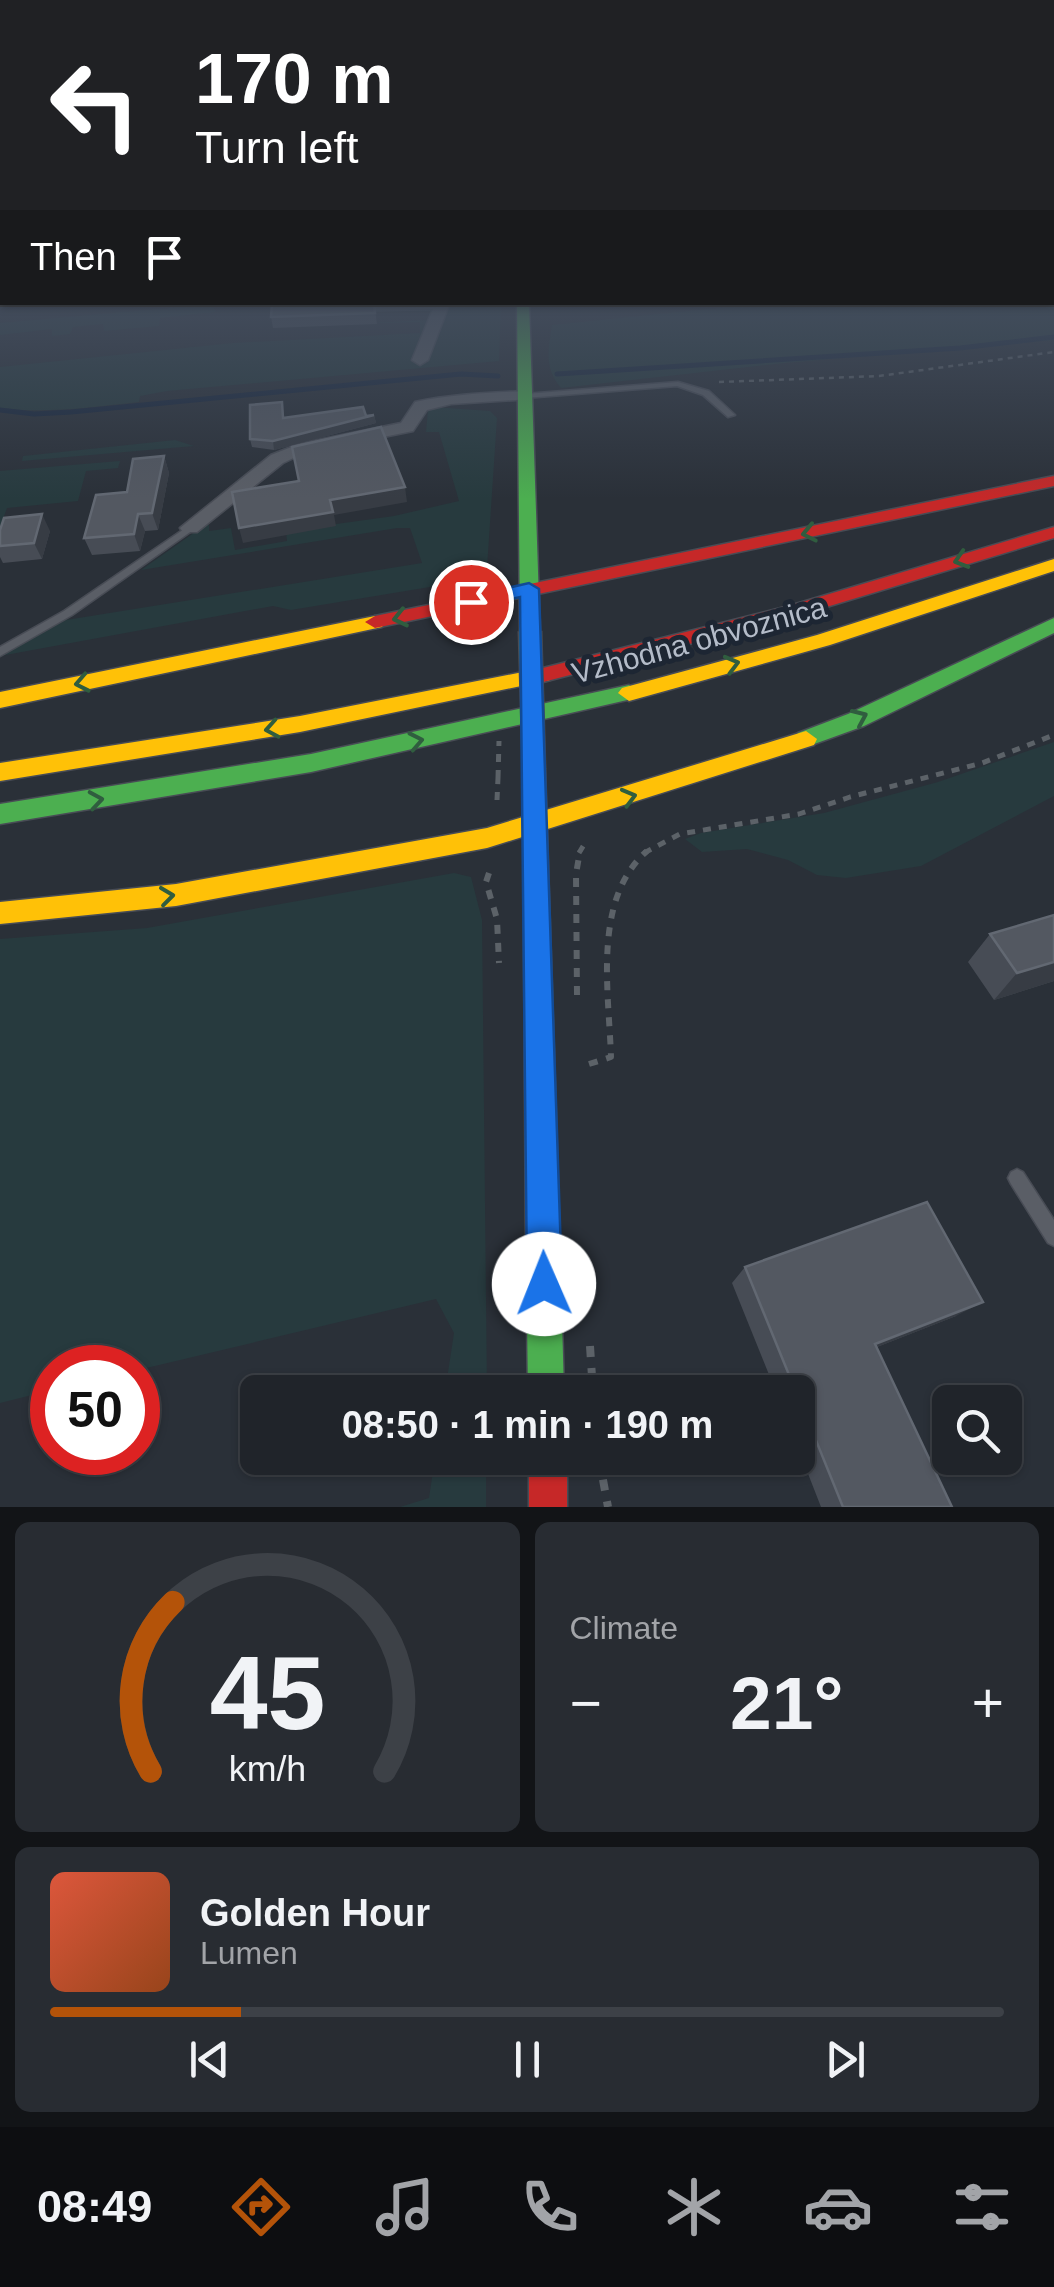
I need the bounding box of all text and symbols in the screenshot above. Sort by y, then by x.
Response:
icon: left [30,40,160,170]
text: 170 m [195,40,393,118]
text: Turn left [195,122,358,173]
icon: arrive [137,230,192,285]
text: Then [30,236,117,278]
one-way arrow [801,521,818,542]
one-way arrow [953,548,970,569]
pin [429,560,514,645]
icon: arrive [444,575,499,630]
street label: Vzhodna obvoznica [568,590,830,690]
one-way arrow [392,606,409,627]
one-way arrow [723,655,740,676]
one-way arrow [74,672,91,693]
one-way arrow [850,709,868,729]
one-way arrow [263,718,280,739]
one-way arrow [407,731,424,752]
one-way arrow [620,787,637,808]
one-way arrow [88,790,105,811]
one-way arrow [159,886,175,907]
position arrow [492,1232,596,1336]
speed limit sign: 50 [30,1345,160,1475]
map controls [932,1385,1022,1475]
button: search [932,1385,1022,1475]
text: 08:50 · 1 min · 190 m [342,1404,713,1446]
text: Climate [570,1610,678,1646]
text: 45 [209,1635,325,1751]
text: 21° [730,1661,843,1745]
text: − [570,1672,602,1734]
text: + [972,1672,1004,1734]
text: km/h [229,1749,306,1789]
text: Golden Hour [200,1892,430,1934]
text: Lumen [200,1935,298,1971]
icon: previous [182,2032,237,2087]
icon: pause [500,2032,555,2087]
icon: next [818,2032,873,2087]
icon: directions [226,2172,296,2242]
icon: music [370,2172,440,2242]
icon: phone [515,2172,585,2242]
icon: climate [659,2172,729,2242]
icon: car [803,2172,873,2242]
icon: filters [947,2172,1017,2242]
text: 08:49 [37,2181,152,2232]

